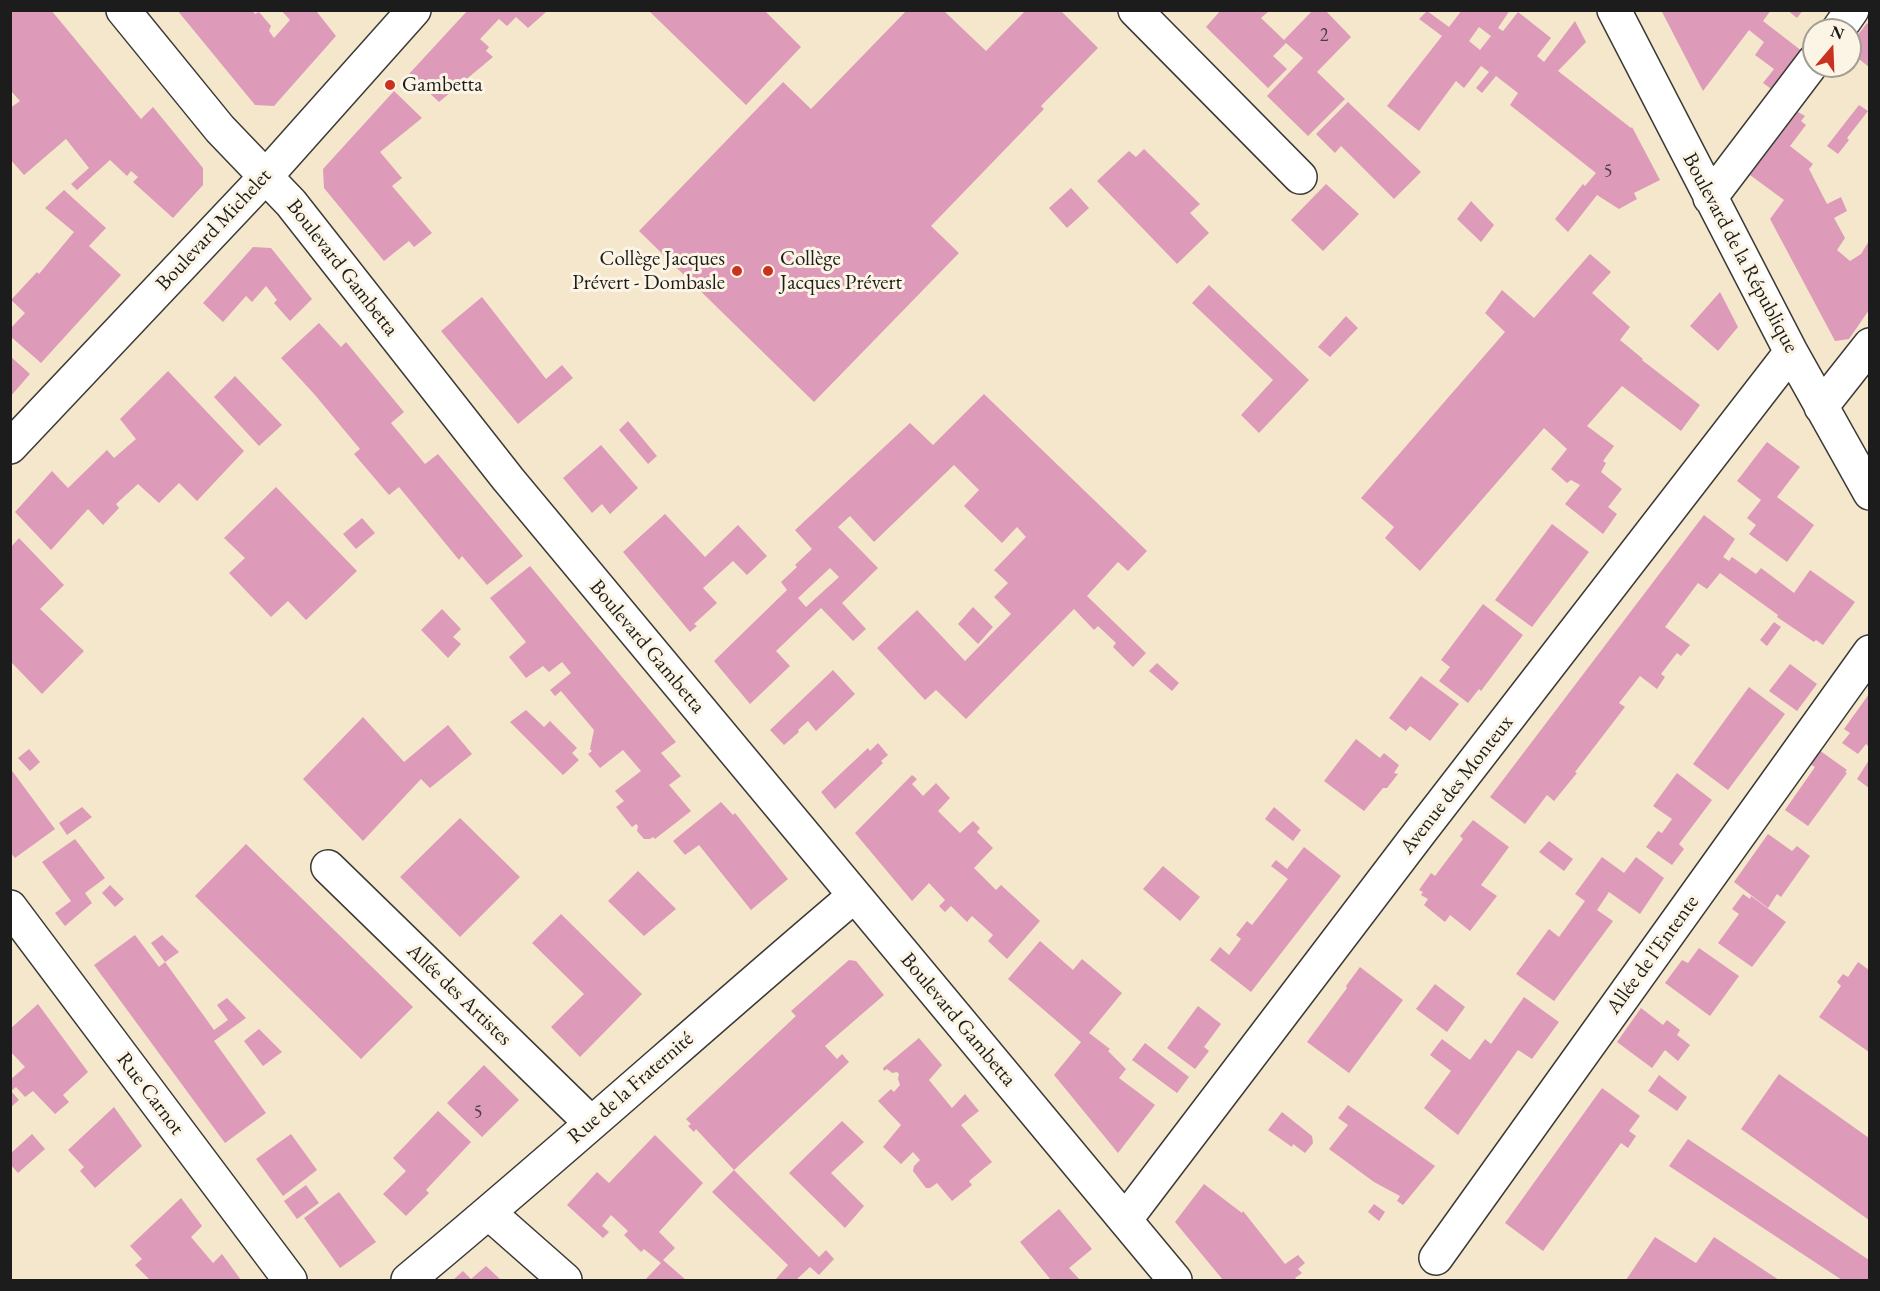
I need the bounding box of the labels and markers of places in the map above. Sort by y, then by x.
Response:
place label: Gambetta [402,72,483,98]
marker: Gambetta [383,78,397,92]
place label: Collège Jacques Prévert - Dombasle [572,246,725,296]
place label: Collège Jacques Prévert [780,246,902,296]
marker: Collège Jacques Prévert - Dombasle [730,264,744,278]
marker: Collège Jacques Prévert [761,264,775,278]

